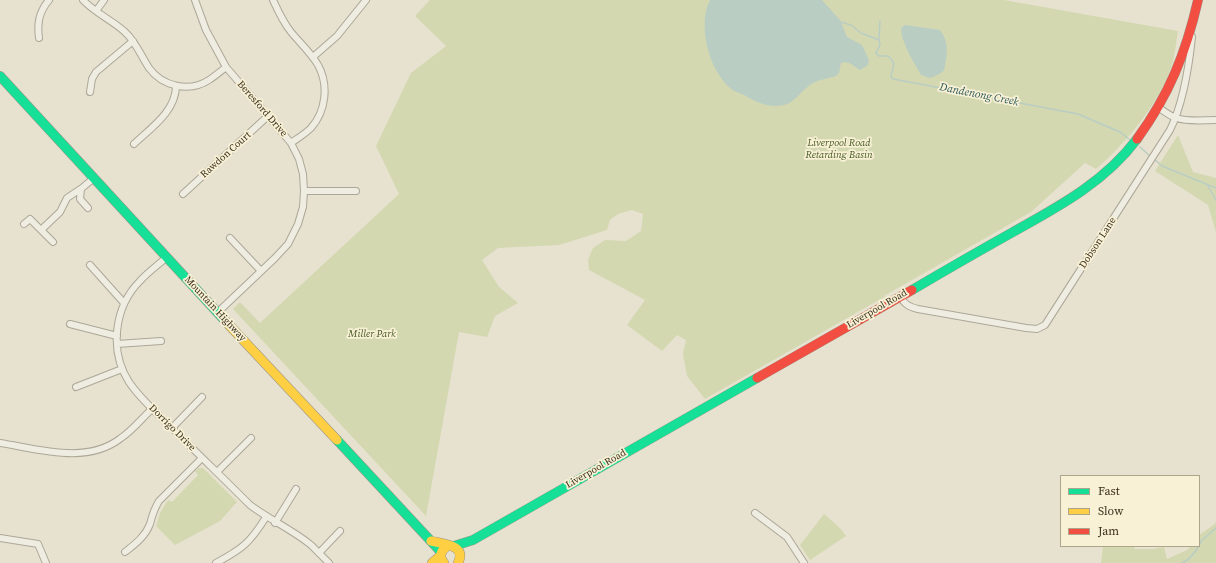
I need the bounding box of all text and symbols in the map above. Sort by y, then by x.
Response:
street label: Beresford Drive [234,79,290,139]
water label: Dandenong Creek [938,81,1020,109]
street label: Rawdon Court [198,129,254,181]
park label: Liverpool Road Retarding Basin [805,137,873,160]
street label: Dobson Lane [1077,215,1119,271]
street label: Mountain Highway [182,274,248,344]
street label: Liverpool Road [845,287,909,331]
park label: Miller Park [348,328,396,340]
street label: Dorrigo Drive [146,402,198,454]
street label: Liverpool Road [564,447,628,491]
legend [1060,475,1200,547]
text: Fast [1098,483,1120,499]
text: Slow [1098,503,1123,519]
text: Jam [1098,523,1119,539]

